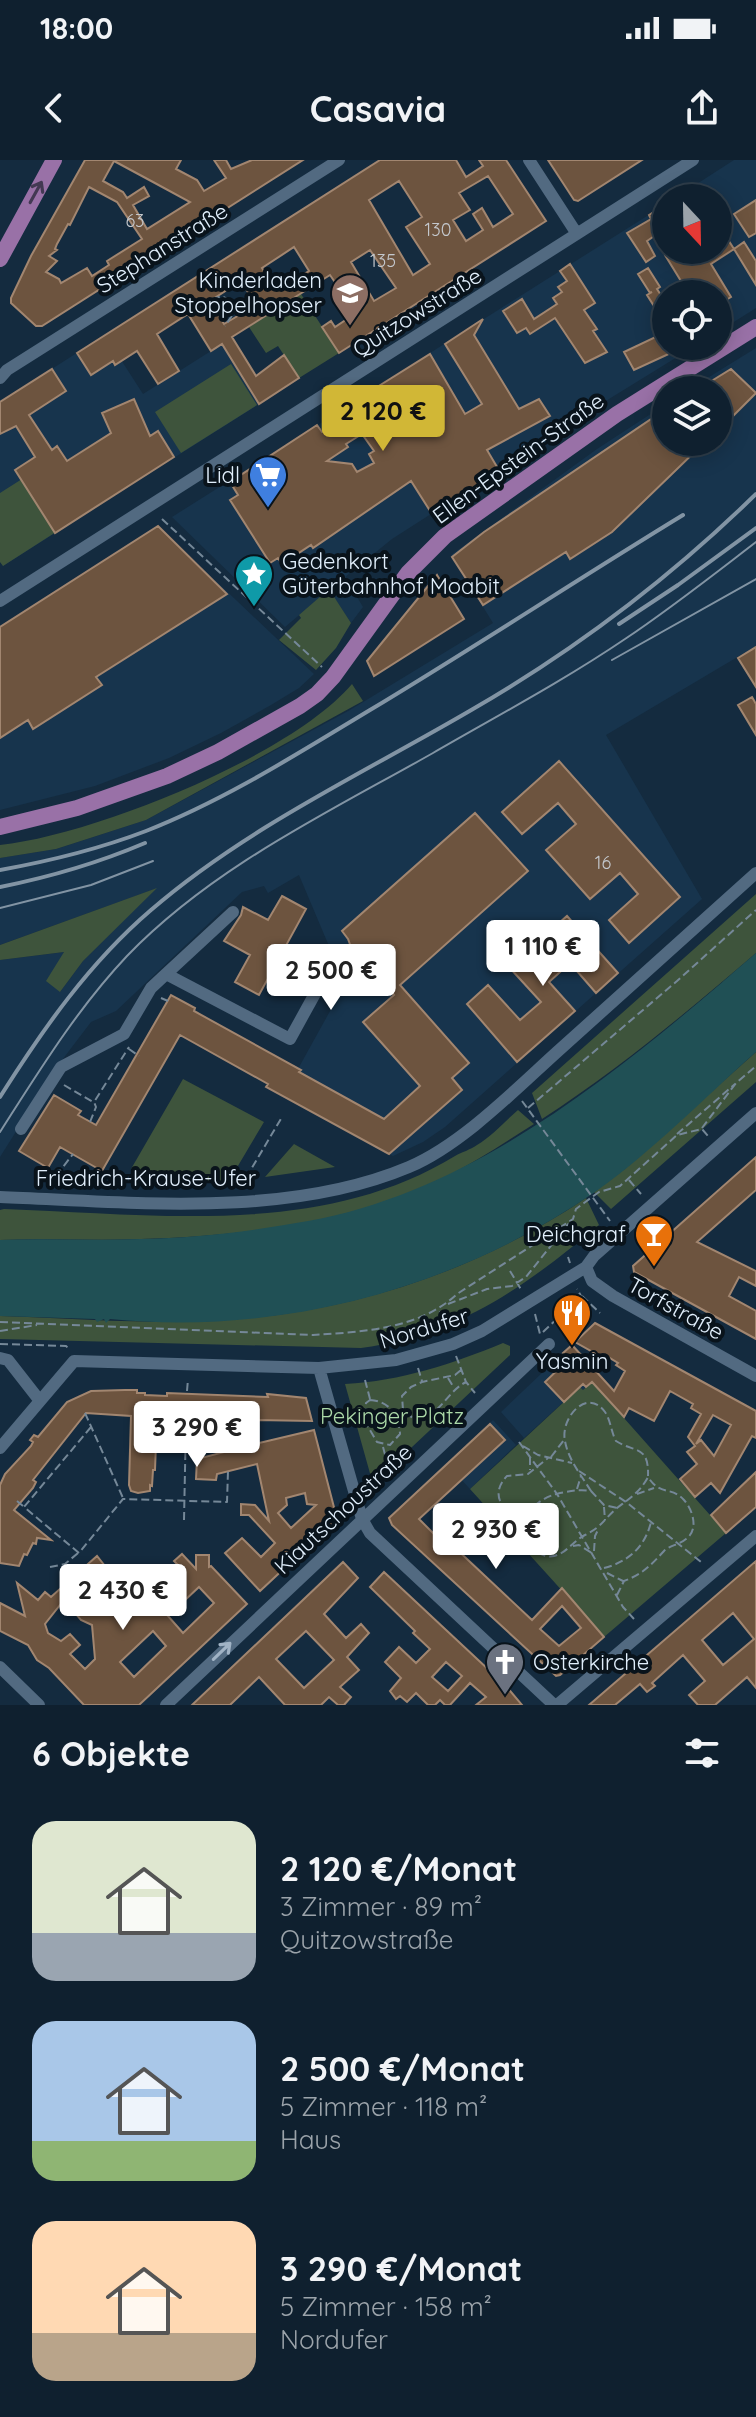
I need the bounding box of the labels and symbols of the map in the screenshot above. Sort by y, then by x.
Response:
one-way arrow [29,181,44,205]
north arrow [652,184,732,264]
street label: Stephanstraße [91,197,233,299]
house number: 63 [125,209,145,232]
house number: 130 [425,218,451,241]
house number: 135 [370,249,396,272]
street label: Quitzowstraße [347,261,487,363]
place label: Kinderladen Stoppelhopser [175,266,323,319]
school or university icon: Kinderladen Stoppelhopser [329,272,371,327]
pin: 2 120 € [309,385,457,453]
street label: Ellen-Epstein-Straße [427,386,609,530]
supermarket icon: Lidl [247,454,289,509]
place label: Lidl [205,461,240,489]
place label: Gedenkort Güterbahnhof Moabit [282,547,500,600]
place icon: Gedenkort Güterbahnhof Moabit [233,553,275,608]
house number: 16 [595,851,611,874]
pin: 1 110 € [469,920,617,988]
pin: 2 500 € [257,944,405,1012]
street label: Friedrich-Krause-Ufer [36,1164,257,1192]
bar icon: Deichgraf [633,1213,675,1268]
place label: Deichgraf [526,1220,626,1248]
street label: Torfstraße [623,1270,729,1346]
restaurant icon: Yasmin [551,1292,593,1347]
street label: Nordufer [376,1301,472,1355]
place label: Yasmin [536,1347,608,1375]
pin: 3 290 € [123,1401,271,1469]
park label: Pekinger Platz [320,1402,464,1430]
street label: Kiautschoustraße [268,1438,418,1580]
pin: 2 930 € [422,1503,570,1571]
pin: 2 430 € [49,1564,197,1632]
church icon: Osterkirche [484,1641,526,1696]
one-way arrow [212,1642,232,1661]
place label: Osterkirche [533,1648,649,1676]

